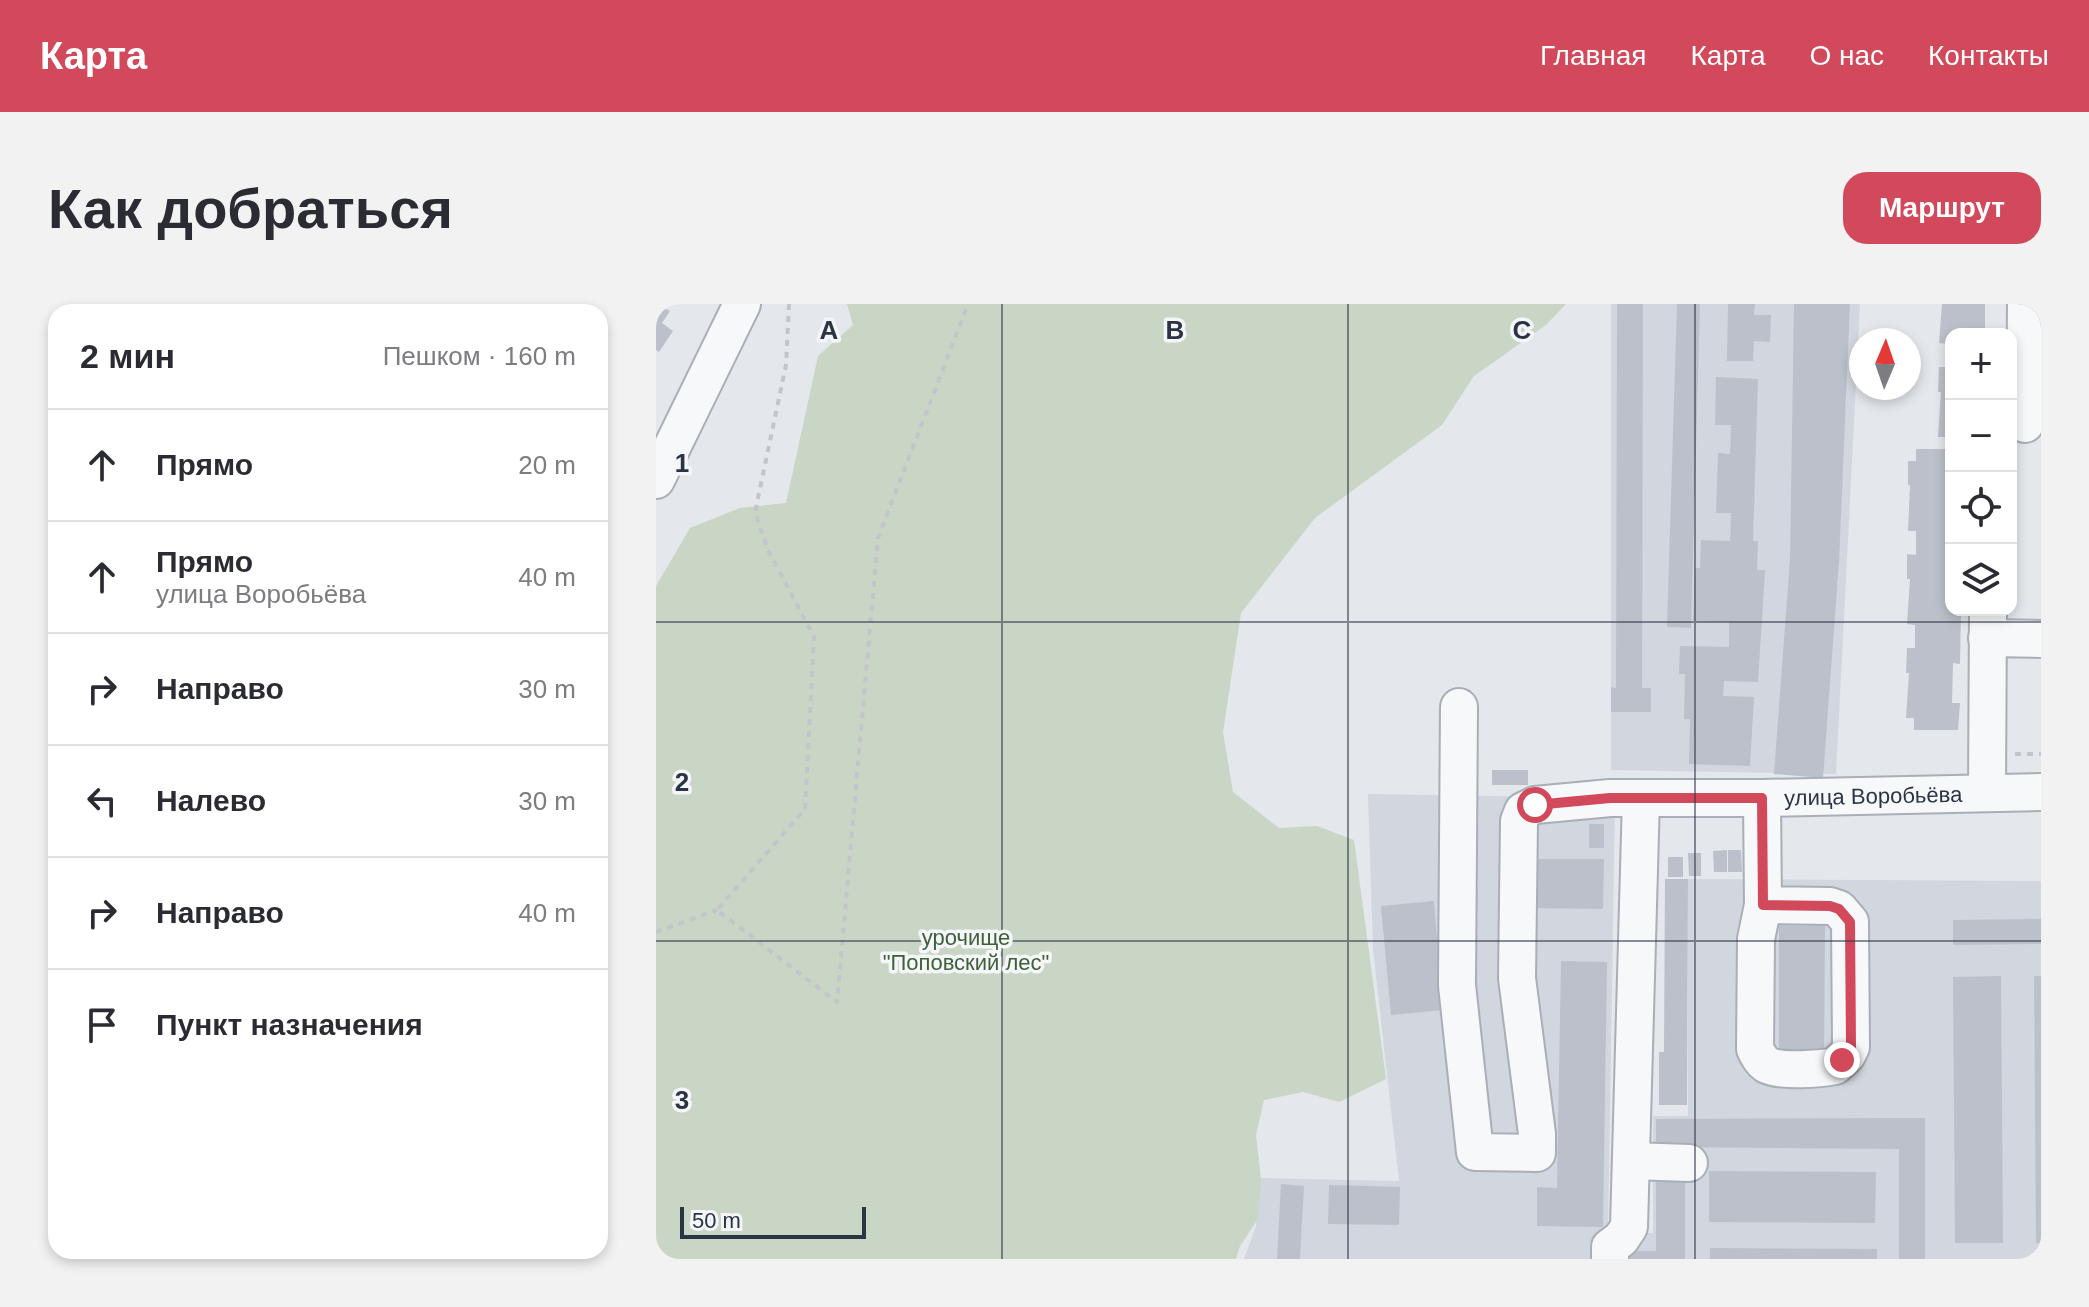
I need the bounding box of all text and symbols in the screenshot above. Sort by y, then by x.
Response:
text: Карта [40,35,147,77]
text: Главная [1540,40,1647,71]
text: Карта [1691,40,1765,71]
text: О нас [1809,40,1884,71]
text: Контакты [1928,40,2049,71]
button: Маршрут [1843,172,2041,244]
text: Как добраться [48,177,453,240]
text: A [820,315,839,345]
text: B [1166,315,1184,345]
text: C [1513,315,1532,345]
north arrow [1849,328,1921,400]
map controls [1945,328,2017,616]
button: + [1945,328,2017,400]
text: 2 мин [80,337,175,375]
text: Пешком · 160 m [383,341,576,371]
button: − [1945,400,2017,472]
icon: ahead [80,443,124,487]
text: Прямо [156,448,253,481]
text: 1 [675,448,689,478]
text: 20 m [518,450,576,480]
button: locate [1945,472,2017,544]
button: layers [1945,544,2017,616]
text: Прямо [156,545,253,578]
icon: ahead [80,555,124,599]
text: 40 m [518,562,576,592]
text: улица Воробьёва [156,579,366,609]
icon: right [80,667,124,711]
text: Направо [156,672,284,705]
text: 30 m [518,674,576,704]
text: 2 [675,767,689,797]
icon: left [80,779,124,823]
street label: улица Воробьёва [1784,781,1963,810]
text: Налево [156,784,266,817]
text: 30 m [518,786,576,816]
route start [1517,787,1553,823]
icon: right [80,891,124,935]
text: Направо [156,896,284,929]
text: 40 m [518,898,576,928]
park label: урочище "Поповский лес" [883,925,1049,975]
icon: arrive [80,1003,124,1047]
text: Пункт назначения [156,1008,423,1041]
route end [1824,1042,1860,1078]
text: 3 [675,1085,689,1115]
scale bar [680,1203,866,1239]
text: 50 m [692,1208,741,1233]

